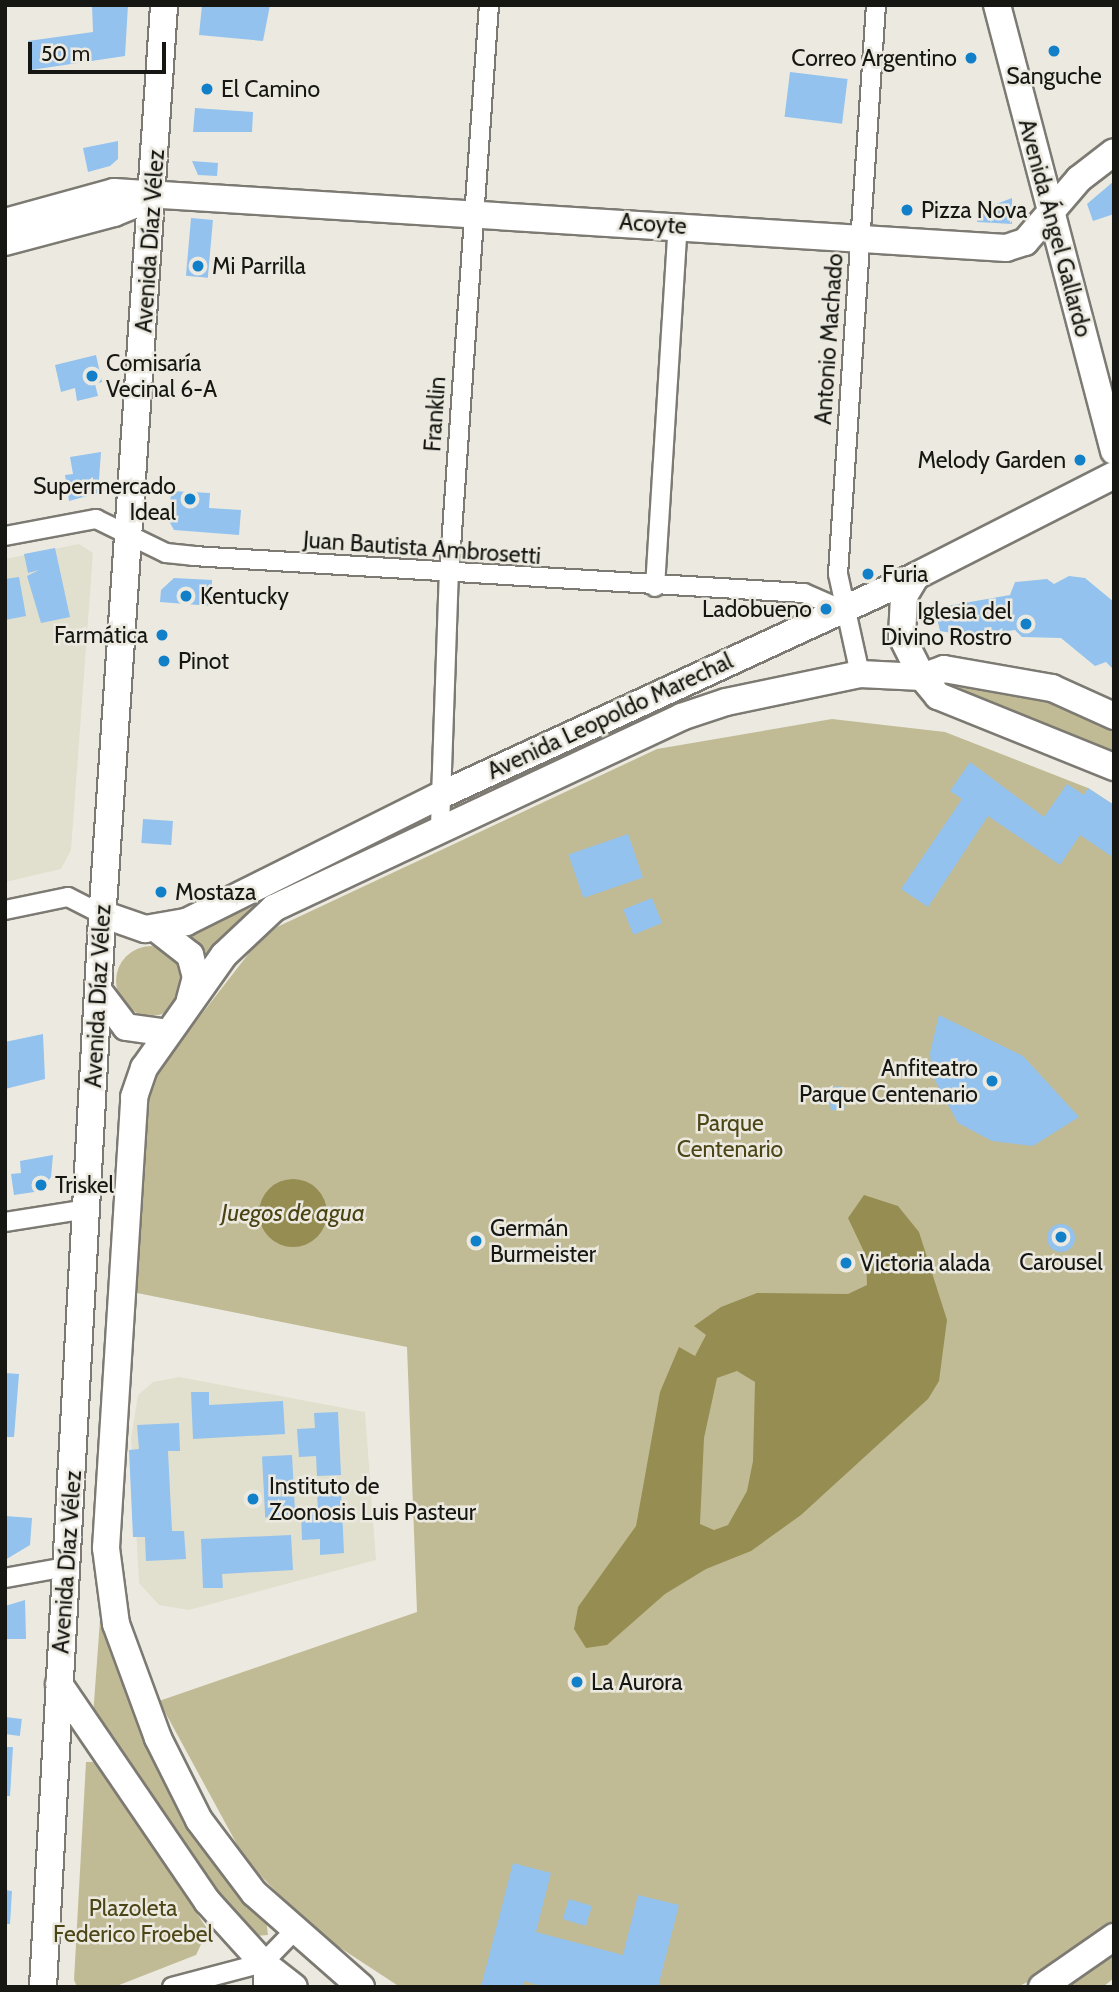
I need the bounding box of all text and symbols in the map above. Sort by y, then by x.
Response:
scale bar [32,28,170,72]
text: 50 m [41,41,90,66]
marker: Sanguche [1046,43,1062,59]
place label: Correo Argentino [791,44,957,72]
marker: Correo Argentino [963,50,979,66]
place label: Sanguche [1006,62,1102,90]
place label: El Camino [221,75,320,103]
marker: El Camino [199,81,215,97]
street label: Avenida Ángel Gallardo [1013,116,1097,340]
street label: Avenida Díaz Vélez [130,148,170,334]
place label: Pizza Nova [921,196,1027,224]
marker: Pizza Nova [899,202,915,218]
street label: Acoyte [618,208,688,240]
place label: Mi Parrilla [212,252,306,280]
street label: Antonio Machado [809,252,849,426]
marker: Mi Parrilla [190,258,206,274]
place label: Comisaría Vecinal 6-A [106,349,217,403]
marker: Comisaría Vecinal 6-A [84,368,100,384]
street label: Franklin [419,375,451,453]
place label: Melody Garden [917,446,1066,474]
marker: Melody Garden [1072,452,1088,468]
place label: Supermercado Ideal [33,472,176,526]
marker: Supermercado Ideal [182,491,198,507]
street label: Juan Bautista Ambrosetti [302,526,542,570]
place label: Furia [882,560,928,588]
marker: Furia [860,566,876,582]
place label: Kentucky [200,582,289,610]
marker: Kentucky [178,588,194,604]
place label: Ladobueno [702,595,812,623]
place label: Iglesia del Divino Rostro [881,597,1012,651]
marker: Ladobueno [818,601,834,617]
marker: Iglesia del Divino Rostro [1018,616,1034,632]
place label: Farmática [54,621,148,649]
marker: Farmática [154,627,170,643]
place label: Pinot [178,647,229,675]
street label: Avenida Leopoldo Marechal [483,647,737,785]
marker: Pinot [156,653,172,669]
place label: Mostaza [175,878,256,906]
marker: Mostaza [153,884,169,900]
street label: Avenida Díaz Vélez [79,904,117,1088]
place label: Anfiteatro Parque Centenario [799,1054,978,1108]
marker: Anfiteatro Parque Centenario [984,1073,1000,1089]
park label: Parque Centenario [677,1109,783,1163]
place label: Triskel [55,1171,114,1199]
marker: Triskel [33,1177,49,1193]
water label: Juegos de agua [221,1199,365,1227]
place label: Germán Burmeister [490,1214,596,1268]
marker: Carousel [1053,1229,1069,1245]
marker: Germán Burmeister [468,1233,484,1249]
place label: Carousel [1019,1248,1103,1276]
place label: Victoria alada [860,1249,990,1277]
marker: Victoria alada [838,1255,854,1271]
street label: Avenida Díaz Vélez [47,1469,87,1655]
place label: Instituto de Zoonosis Luis Pasteur [269,1472,476,1526]
marker: Instituto de Zoonosis Luis Pasteur [243,1489,263,1509]
place label: La Aurora [591,1668,682,1696]
marker: La Aurora [569,1674,585,1690]
park label: Plazoleta Federico Froebel [53,1894,213,1948]

